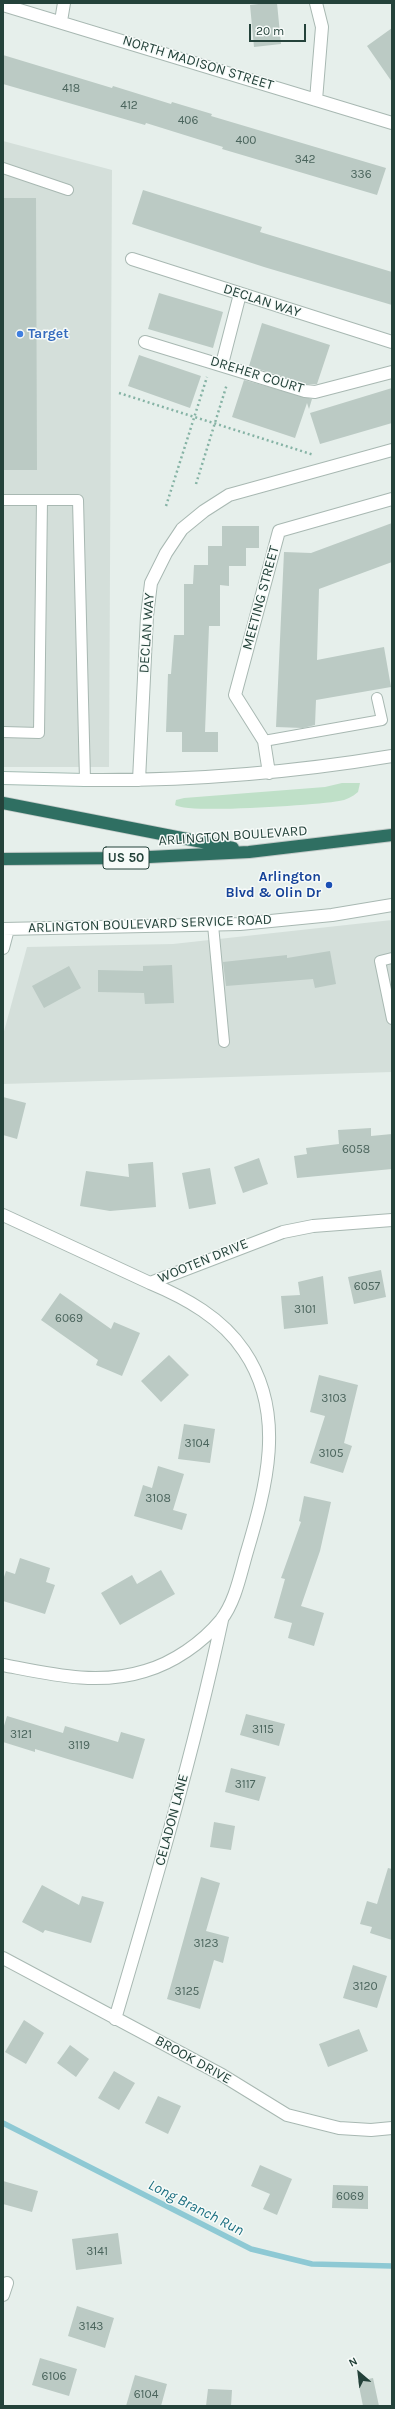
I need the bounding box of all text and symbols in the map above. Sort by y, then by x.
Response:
scale bar [251,16,308,42]
text: 20 m [256,24,284,38]
street label: NORTH MADISON STREET [120,32,276,94]
house number: 418 [62,82,80,96]
house number: 412 [120,99,138,113]
house number: 406 [178,114,198,128]
house number: 400 [236,134,256,148]
house number: 342 [295,153,315,167]
house number: 336 [350,168,372,182]
street label: DECLAN WAY [221,281,303,321]
place label: Target [28,326,69,342]
marker: Target [15,329,25,339]
street label: DREHER COURT [208,353,306,397]
street label: MEETING STREET [239,544,283,652]
street label: DECLAN WAY [136,592,158,674]
street label: ARLINGTON BOULEVARD [158,822,308,850]
road number: US 50 [103,847,149,869]
place label: Arlington Blvd & Olin Dr [225,869,321,902]
marker: Arlington Blvd & Olin Dr [324,880,334,890]
street label: ARLINGTON BOULEVARD SERVICE ROAD [28,911,272,937]
house number: 6058 [342,1143,370,1157]
street label: WOOTEN DRIVE [155,1235,251,1287]
house number: 6057 [354,1280,380,1294]
house number: 3101 [294,1303,316,1317]
house number: 6069 [55,1312,83,1326]
house number: 3103 [321,1392,347,1406]
house number: 3104 [185,1437,209,1451]
house number: 3105 [319,1447,343,1461]
house number: 3108 [145,1492,171,1506]
house number: 3115 [252,1723,274,1737]
house number: 3121 [10,1728,32,1742]
house number: 3119 [68,1739,90,1753]
street label: CELADON LANE [152,1772,192,1868]
house number: 3117 [235,1778,255,1792]
house number: 3123 [193,1937,219,1951]
house number: 3120 [352,1980,378,1994]
house number: 3125 [175,1985,199,1999]
street label: BROOK DRIVE [152,2032,234,2088]
water label: Long Branch Run [145,2176,247,2240]
house number: 6069 [336,2190,364,2204]
house number: 3141 [86,2245,108,2259]
house number: 3143 [79,2320,103,2334]
north arrow [339,2353,379,2393]
text: N [347,2354,360,2370]
house number: 6106 [42,2370,66,2384]
house number: 6104 [134,2388,158,2402]

